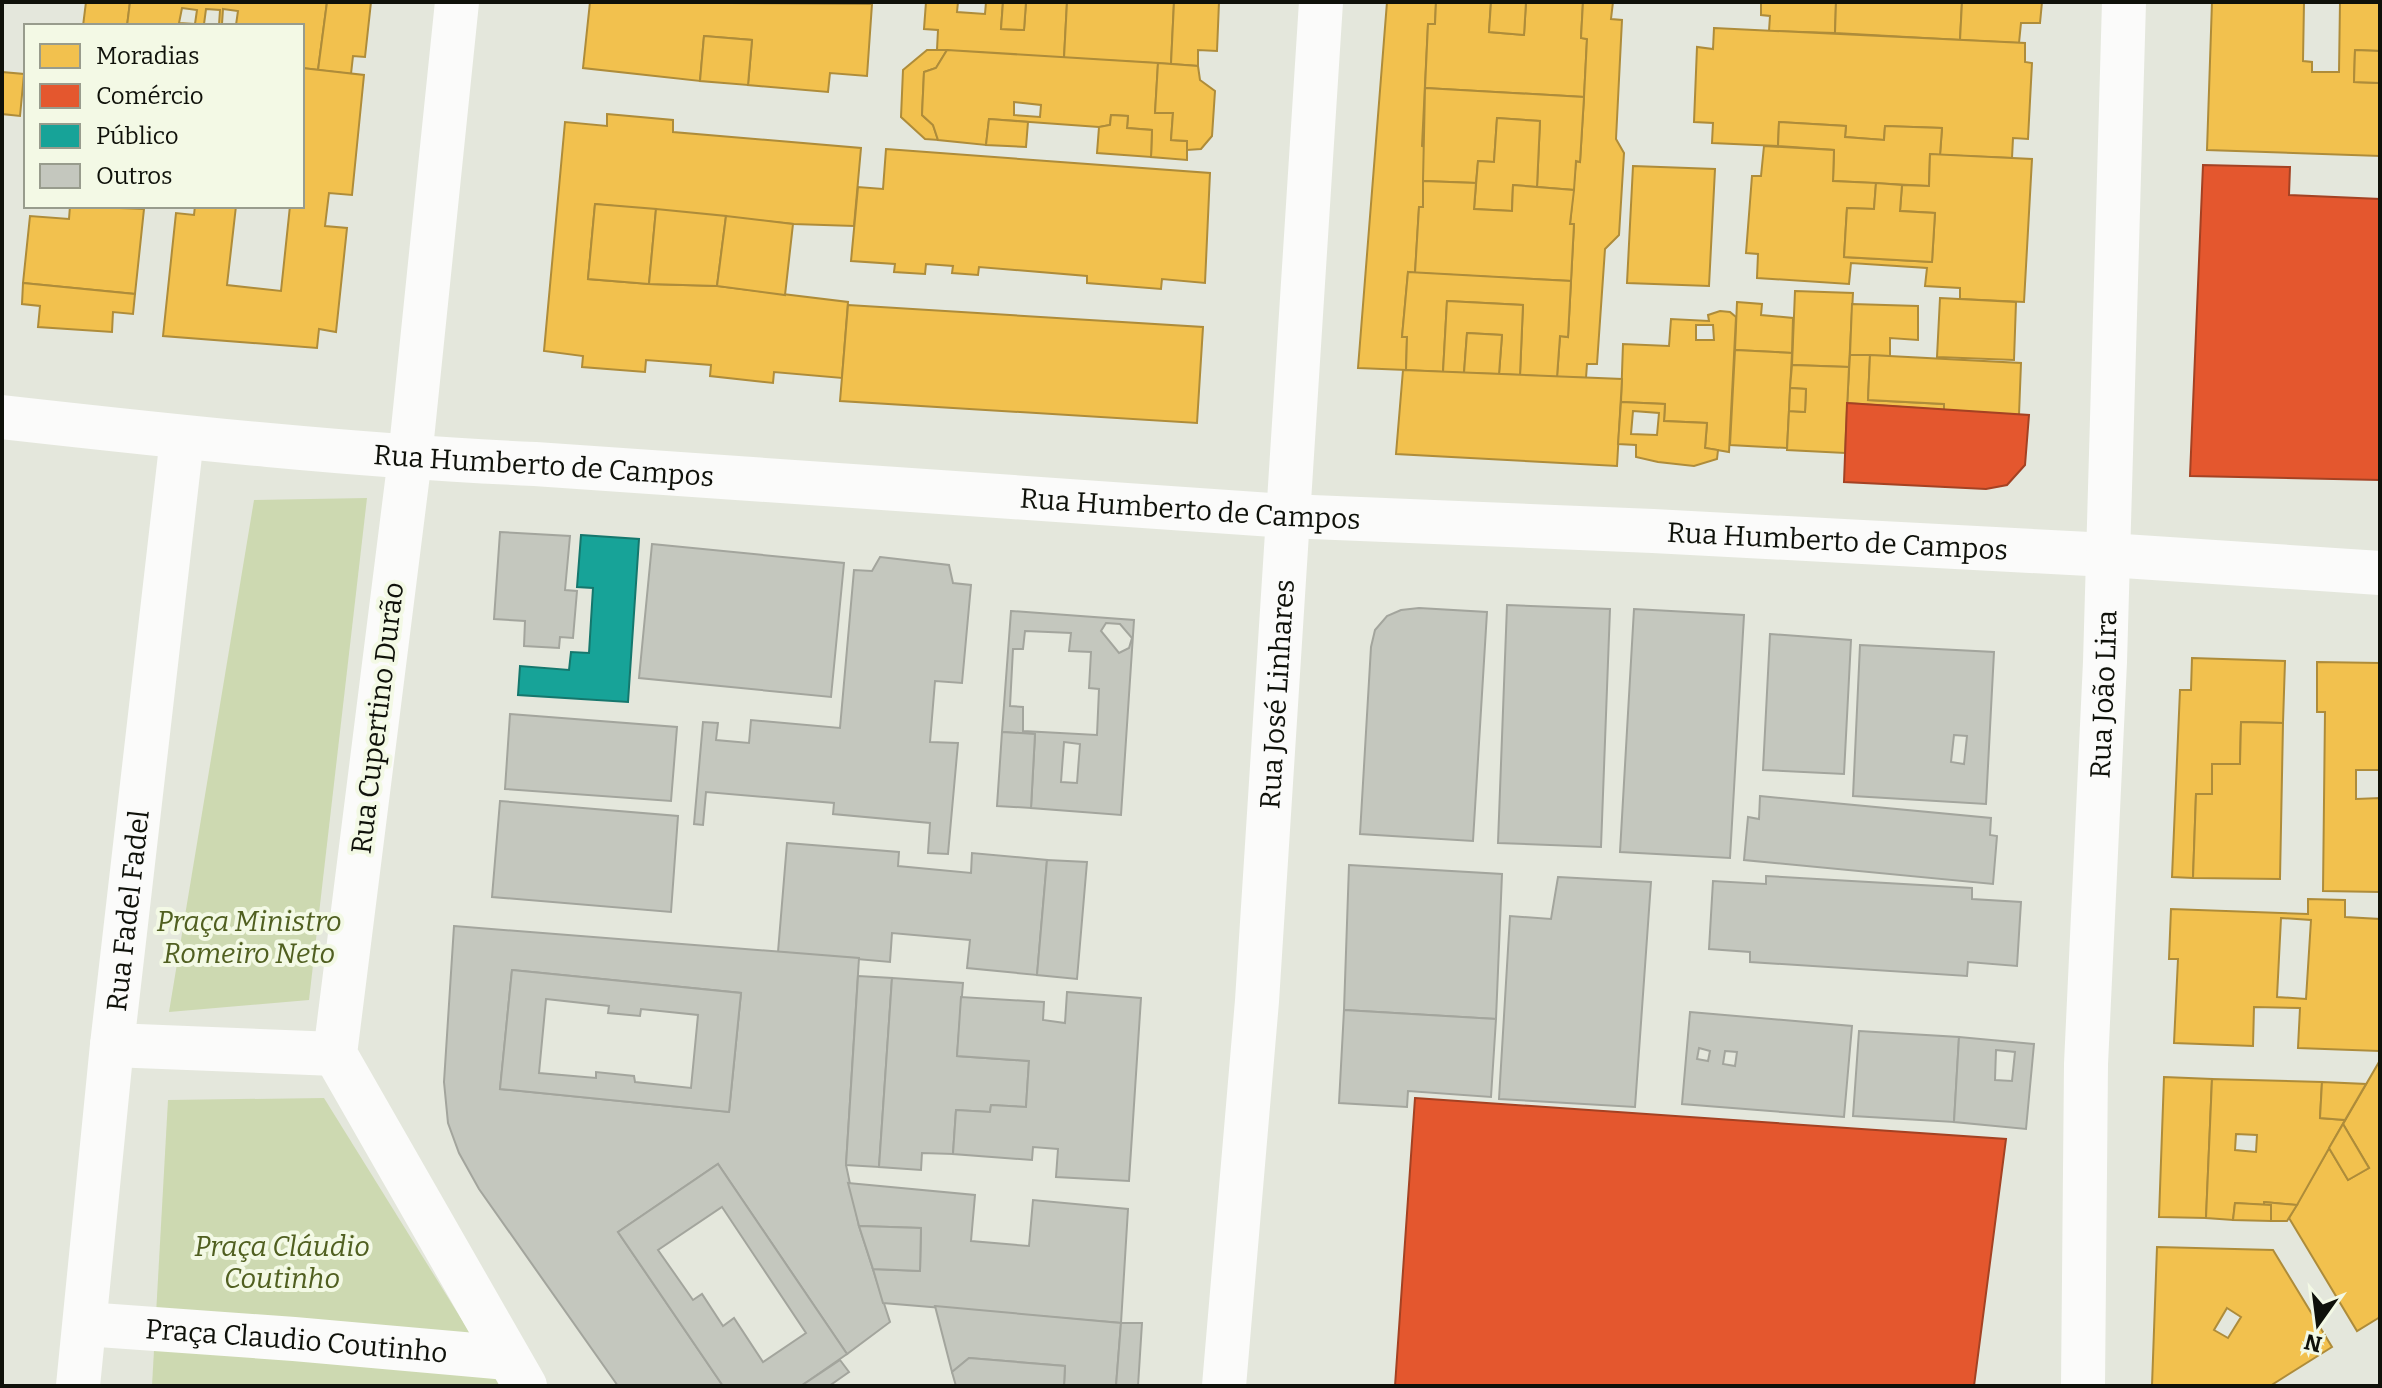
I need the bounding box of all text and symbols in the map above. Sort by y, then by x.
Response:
legend [24,24,304,208]
text: Moradias [96,42,199,70]
text: Comércio [96,82,204,110]
text: Público [96,122,179,150]
text: Outros [96,162,173,190]
street label: Rua Humberto de Campos [372,438,715,493]
street label: Rua Humberto de Campos [1019,482,1361,536]
street label: Rua Humberto de Campos [1666,516,2009,567]
street label: Rua José Linhares [1253,578,1301,810]
street label: Rua Cupertino Durão [344,580,411,856]
street label: Rua João Lira [2084,610,2123,779]
street label: Rua Fadel Fadel [100,808,156,1013]
park label: Praça Ministro Romeiro Neto [157,905,341,970]
park label: Praça Cláudio Coutinho [194,1230,370,1295]
north arrow [2278,1284,2358,1364]
street label: Praça Claudio Coutinho [144,1312,449,1370]
text: N [2302,1328,2325,1358]

